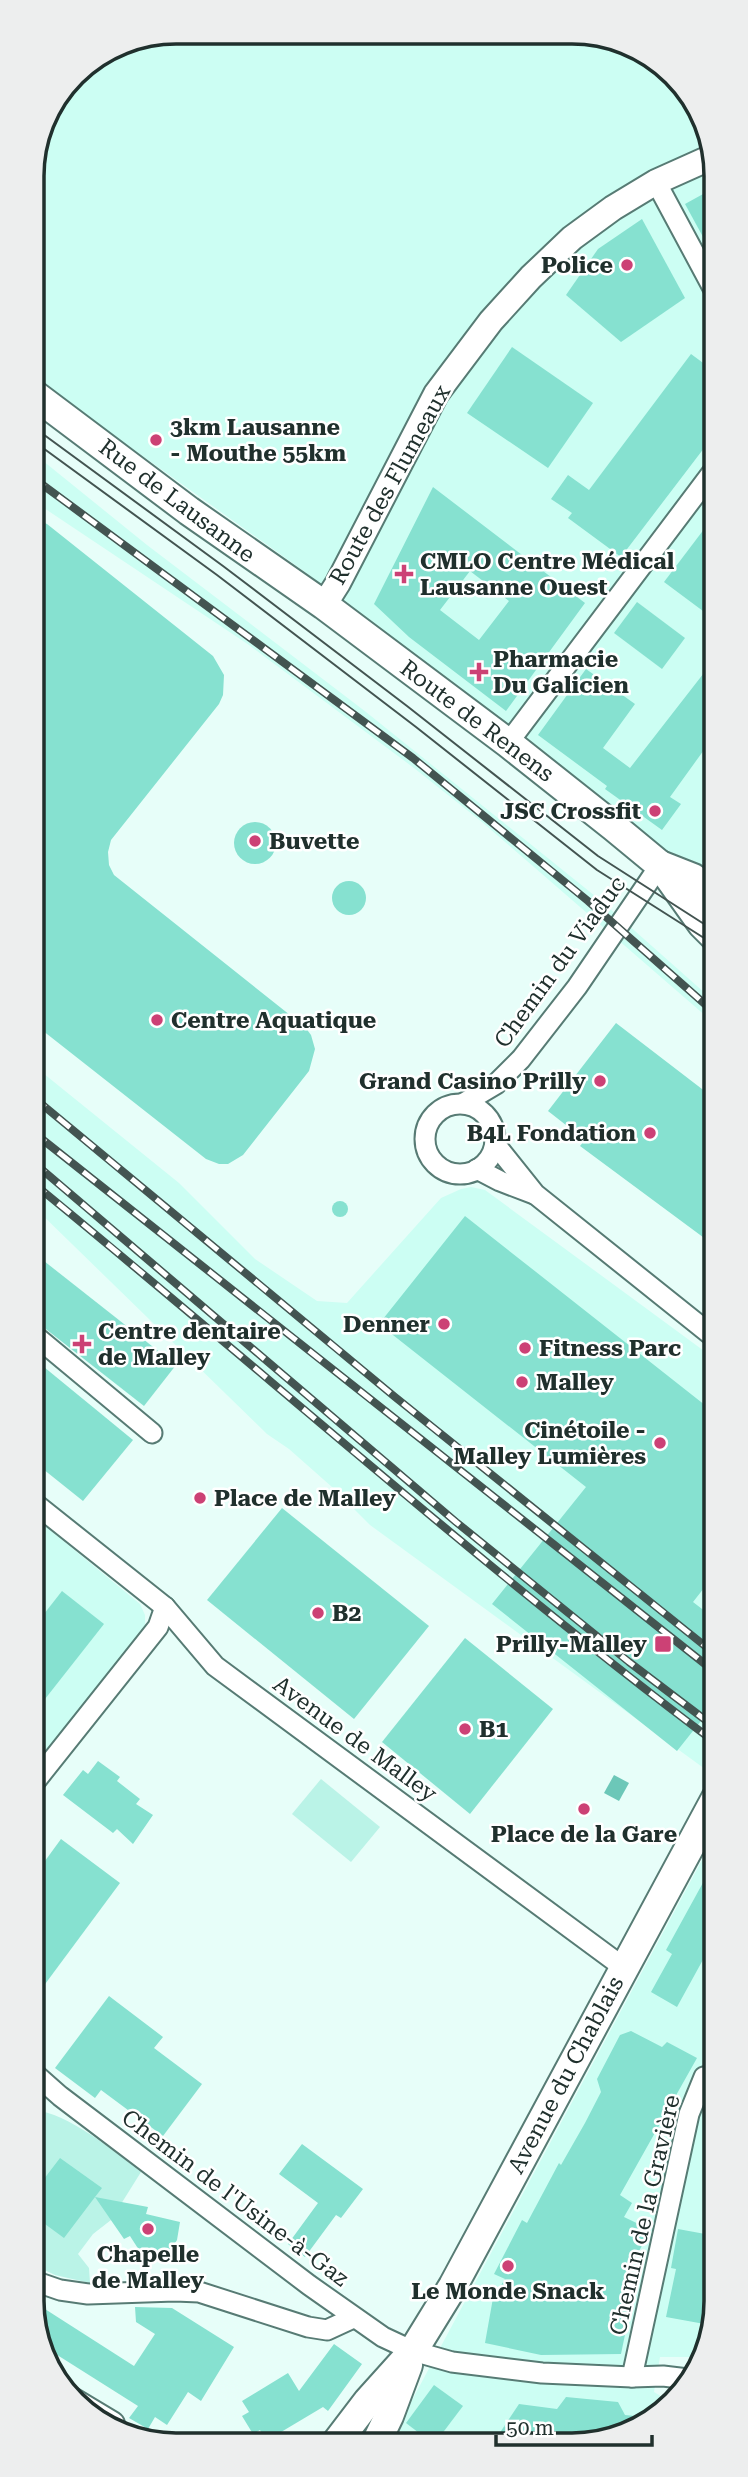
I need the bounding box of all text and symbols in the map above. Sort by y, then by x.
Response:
place label: Police [541,252,613,279]
marker: Police [619,257,635,273]
street label: Route des Flumeaux [324,380,456,589]
place label: 3km Lausanne - Mouthe 55km [170,414,346,467]
marker: 3km Lausanne - Mouthe 55km [148,432,164,448]
street label: Rue de Lausanne [94,434,260,568]
place label: CMLO Centre Médical Lausanne Ouest [420,548,675,601]
marker: CMLO Centre Médical Lausanne Ouest [394,564,414,584]
place label: Pharmacie Du Galicien [493,646,630,699]
street label: Route de Renens [395,654,559,788]
marker: Pharmacie Du Galicien [471,664,487,680]
place label: JSC Crossfit [500,798,641,825]
marker: JSC Crossfit [647,803,663,819]
place label: Buvette [269,828,359,855]
marker: Buvette [247,833,263,849]
street label: Chemin du Viaduc [489,871,631,1053]
place label: Centre Aquatique [171,1007,376,1034]
marker: Centre Aquatique [149,1012,165,1028]
place label: Grand Casino Prilly [359,1068,586,1095]
marker: Grand Casino Prilly [592,1073,608,1089]
place label: B4L Fondation [467,1120,637,1147]
marker: B4L Fondation [642,1125,658,1141]
place label: Denner [343,1311,430,1338]
marker: Denner [436,1316,452,1332]
place label: Centre dentaire de Malley [98,1318,281,1371]
marker: Centre dentaire de Malley [72,1334,92,1354]
place label: Fitness Parc [539,1335,681,1362]
marker: Fitness Parc [517,1340,533,1356]
place label: Malley [536,1369,614,1396]
marker: Malley [514,1374,530,1390]
place label: Cinétoile - Malley Lumières [454,1417,646,1470]
marker: Cinétoile - Malley Lumières [652,1435,668,1451]
place label: Place de Malley [214,1485,396,1512]
marker: Place de Malley [192,1490,208,1506]
place label: B2 [332,1600,361,1627]
marker: B2 [310,1605,326,1621]
place label: Prilly-Malley [496,1631,647,1658]
marker: Prilly-Malley [653,1634,673,1654]
street label: Avenue de Malley [268,1671,442,1808]
place label: B1 [479,1716,509,1743]
marker: B1 [457,1721,473,1737]
marker: Place de la Gare [576,1801,592,1817]
place label: Place de la Gare [491,1821,677,1848]
street label: Avenue du Chablais [502,1972,630,2178]
street label: Chemin de la Gravière [604,2092,686,2338]
street label: Chemin de l'Usine-à-Gaz [116,2104,354,2292]
marker: Chapelle de Malley [140,2221,156,2237]
place label: Chapelle de Malley [92,2241,204,2294]
marker: Le Monde Snack [500,2258,516,2274]
place label: Le Monde Snack [411,2278,605,2305]
scale bar [496,2404,652,2448]
text: 50 m [506,2416,554,2440]

